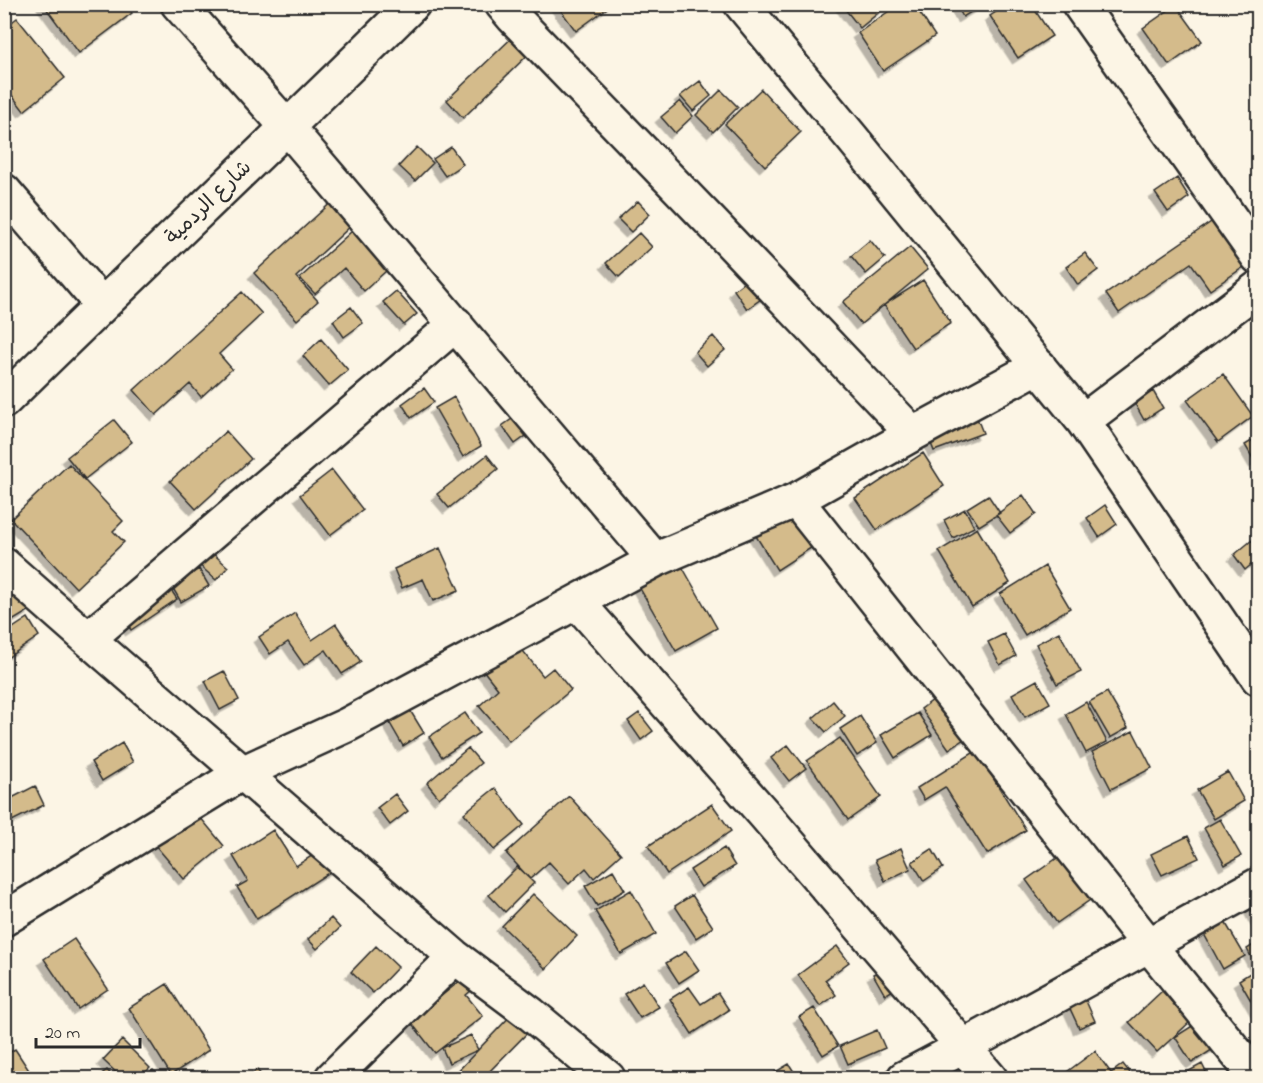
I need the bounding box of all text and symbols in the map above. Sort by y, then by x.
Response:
street label: شارع الردمية [159,154,259,252]
scale bar [36,1011,140,1049]
text: 20 m [45,1021,80,1047]

